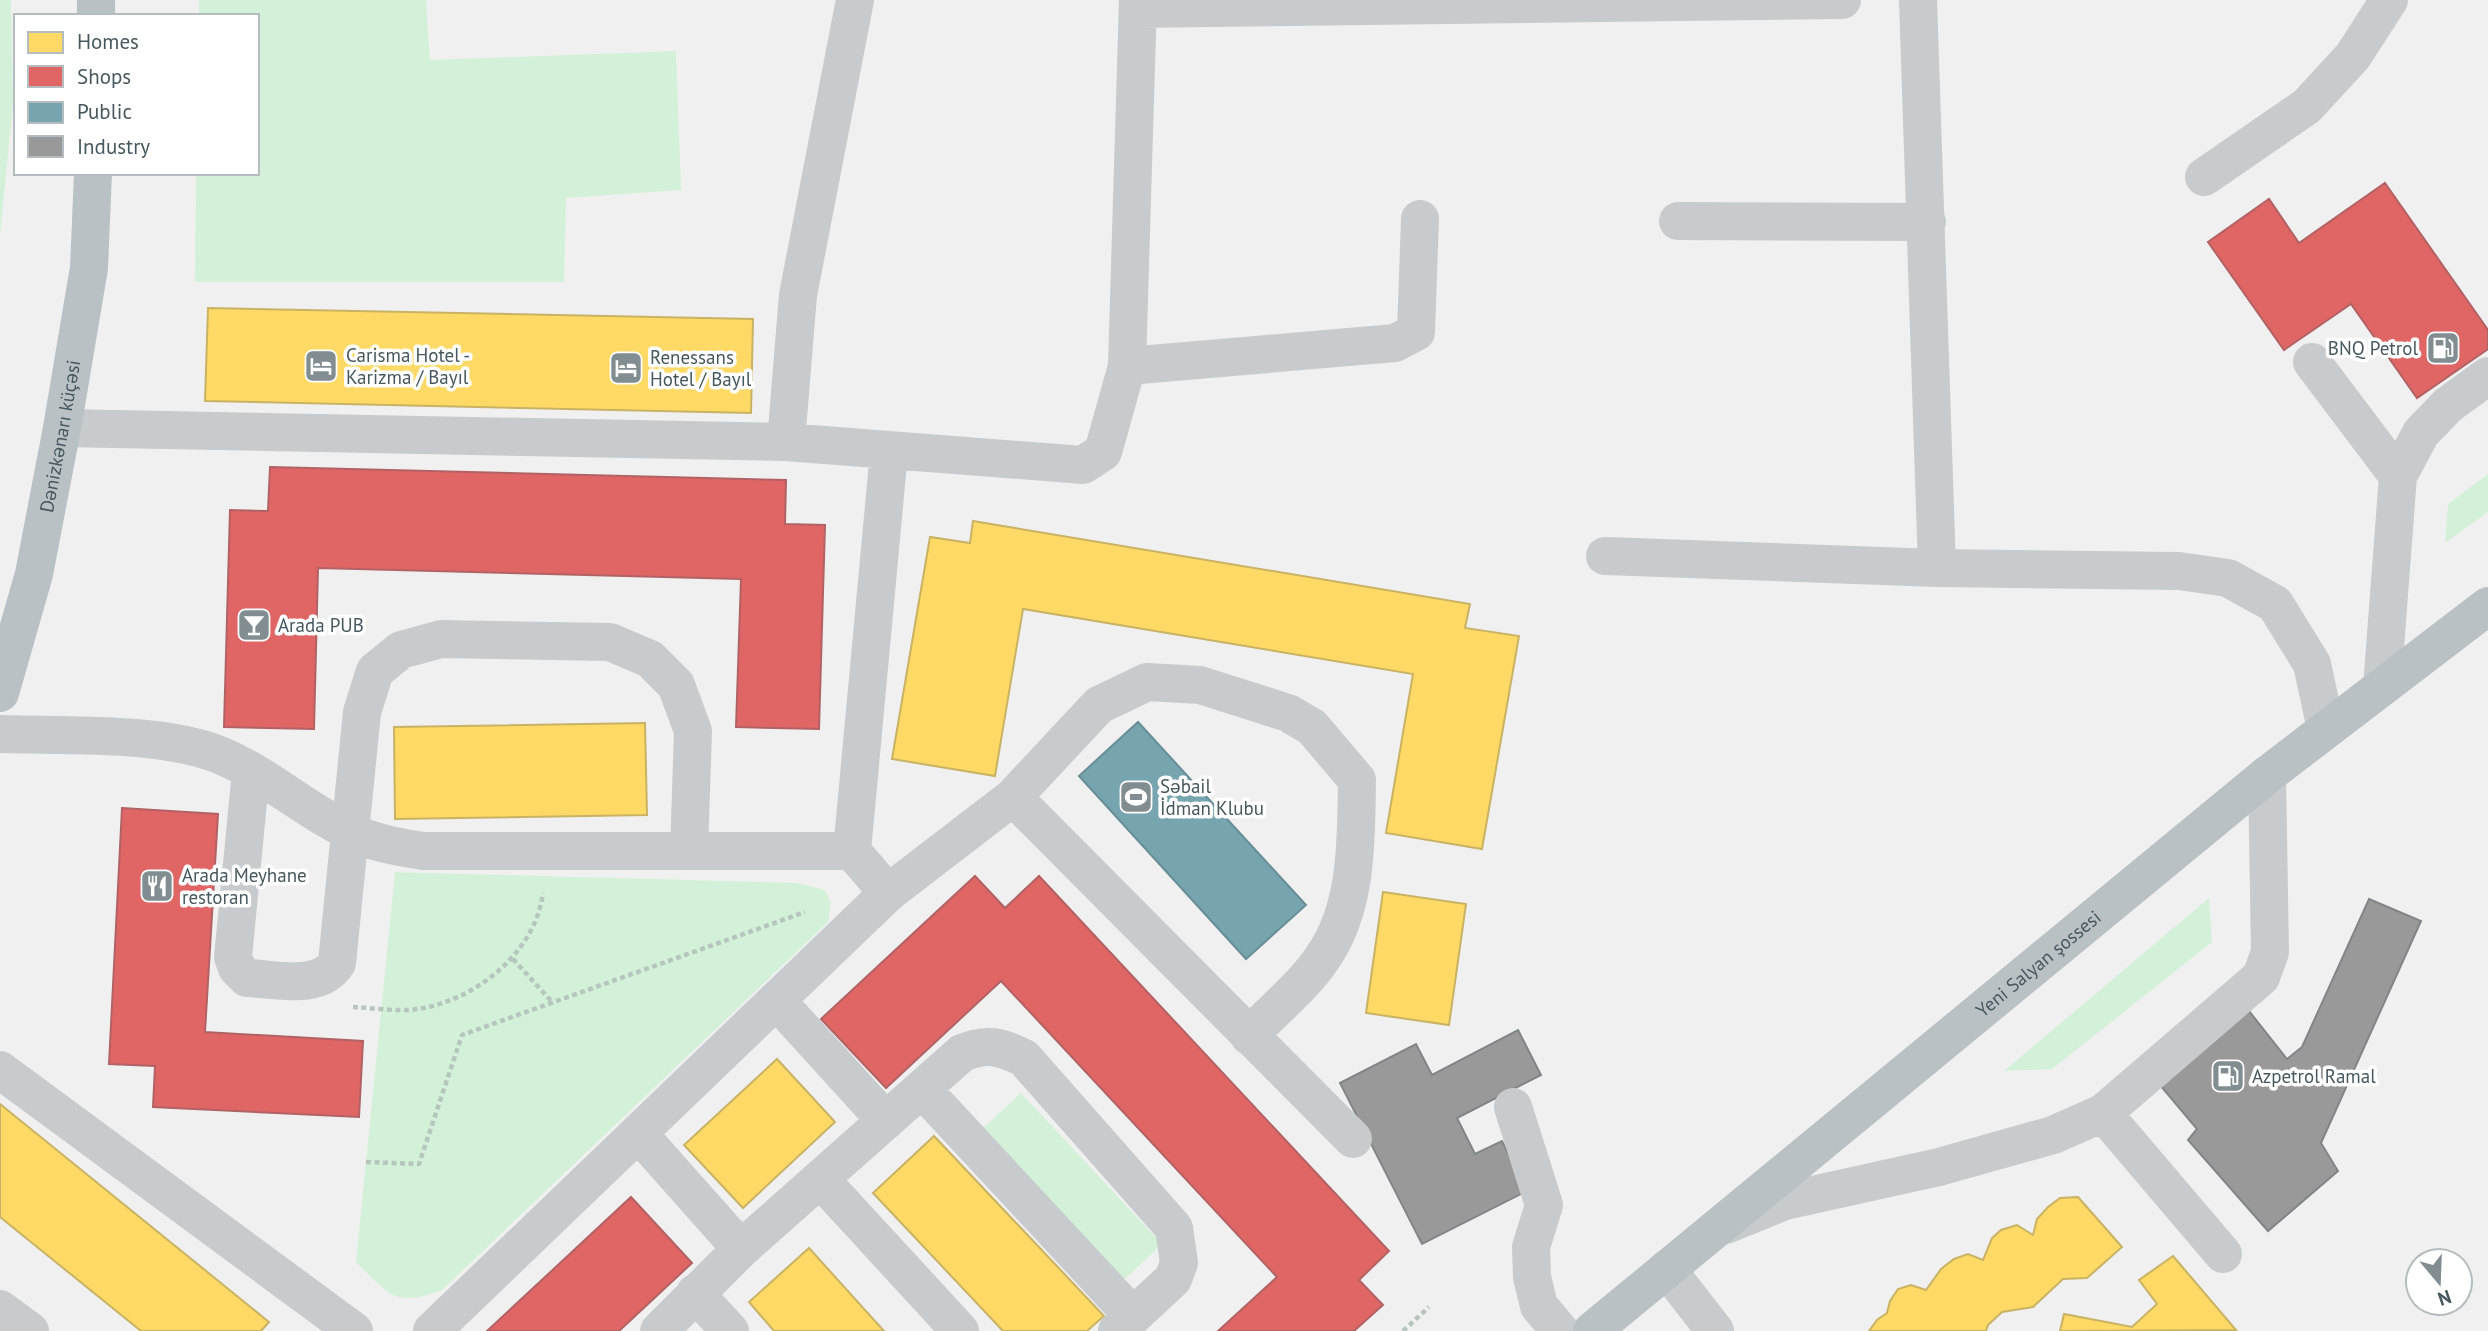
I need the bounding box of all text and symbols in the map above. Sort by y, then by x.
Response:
legend [14,14,259,175]
text: Homes [77,28,139,55]
text: Shops [77,63,131,90]
text: Public [77,98,132,125]
text: Industry [77,133,150,160]
fuel station icon: BNQ Petrol [2424,329,2462,367]
place label: BNQ Petrol [2328,336,2418,360]
place label: Carisma Hotel - Karizma / Bayıl [346,343,470,389]
place label: Renessans Hotel / Bayıl [650,345,752,391]
hotel icon: Carisma Hotel - Karizma / Bayıl [302,347,340,385]
hotel icon: Renessans Hotel / Bayıl [607,349,645,387]
street label: Dənizkənarı küçəsi [34,358,85,515]
bar icon: Arada PUB [235,606,273,644]
place label: Arada PUB [278,613,364,637]
place label: Səbail İdman Klubu [1160,774,1264,820]
sports icon: Səbail İdman Klubu [1117,778,1155,816]
place label: Arada Meyhane restoran [182,863,307,909]
restaurant icon: Arada Meyhane restoran [138,867,176,905]
street label: Yeni Salyan şossesi [1971,905,2106,1022]
fuel station icon: Azpetrol Ramal [2209,1057,2247,1095]
place label: Azpetrol Ramal [2252,1064,2376,1088]
north arrow [2404,1247,2474,1317]
text: N [2435,1285,2454,1311]

